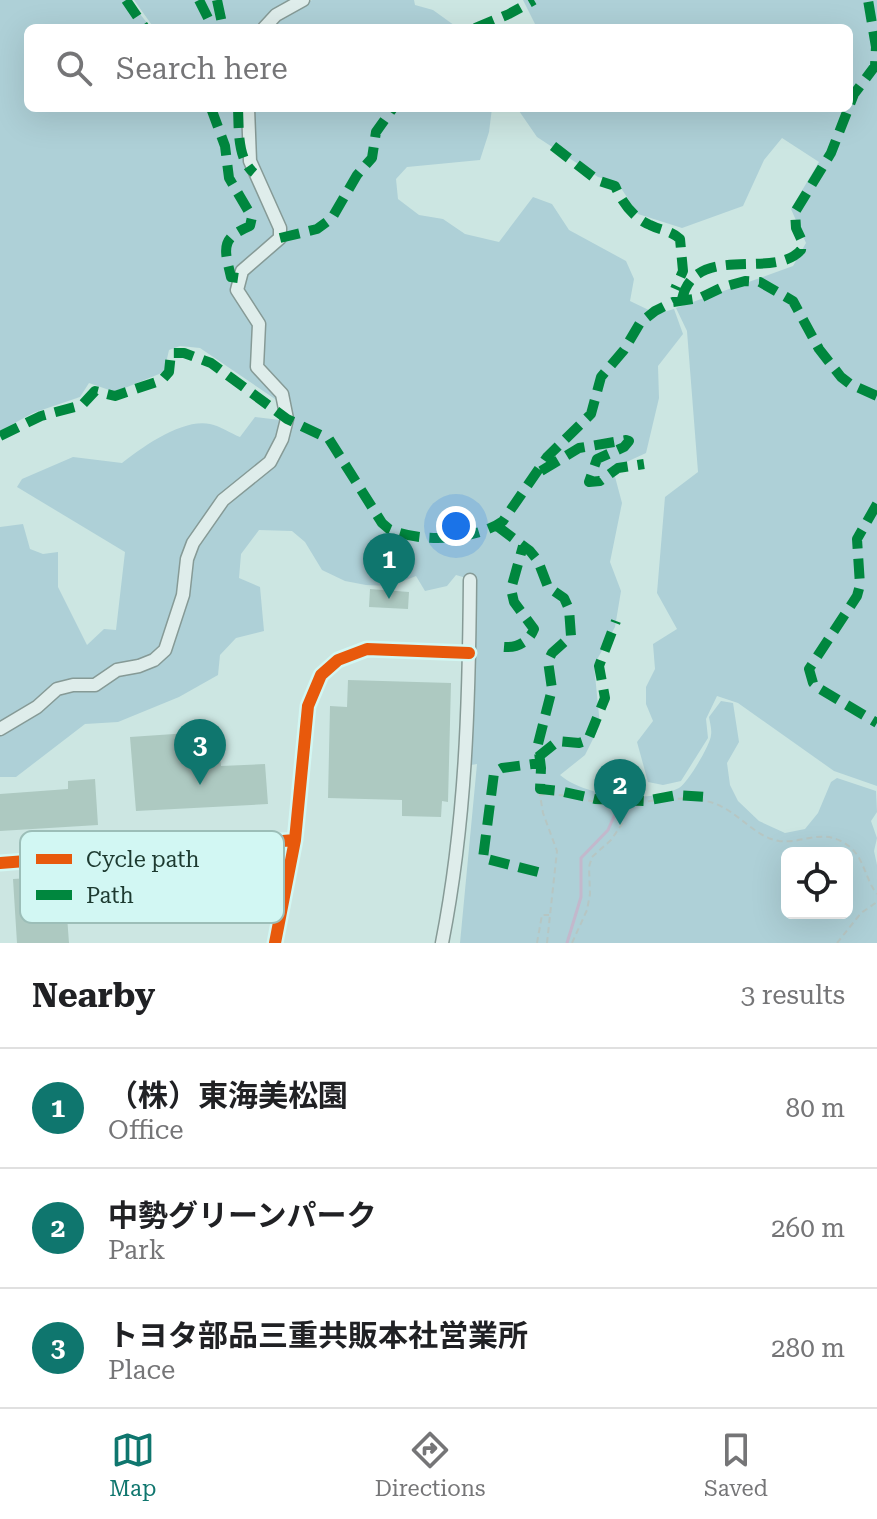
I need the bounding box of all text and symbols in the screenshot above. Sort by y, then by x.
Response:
search box [24,24,853,112]
icon: search [52,46,96,90]
text: Search here [116,51,288,86]
your location [436,506,476,546]
pin: 1 [363,533,415,599]
pin: 3 [174,719,226,785]
pin: 2 [594,759,646,825]
legend [20,831,284,923]
text: Cycle path [86,847,200,872]
map controls [781,847,853,919]
button: locate [781,847,853,919]
text: Path [86,883,134,908]
text: Nearby [32,975,155,1015]
text: 3 results [741,980,845,1010]
text: （株）東海美松園 [108,1078,348,1113]
text: 1 [51,1093,65,1123]
text: 80 m [786,1093,845,1123]
text: Office [108,1115,184,1145]
text: 中勢グリーンパーク [108,1198,377,1233]
text: 2 [51,1213,65,1243]
text: 260 m [771,1213,845,1243]
text: Park [108,1235,165,1265]
text: トヨタ部品三重共販本社営業所 [108,1318,528,1353]
text: 3 [51,1333,65,1363]
text: 280 m [771,1333,845,1363]
text: Place [108,1355,175,1385]
tab: Map [109,1428,156,1501]
tab: Directions [375,1428,485,1501]
tab: Saved [704,1428,768,1501]

